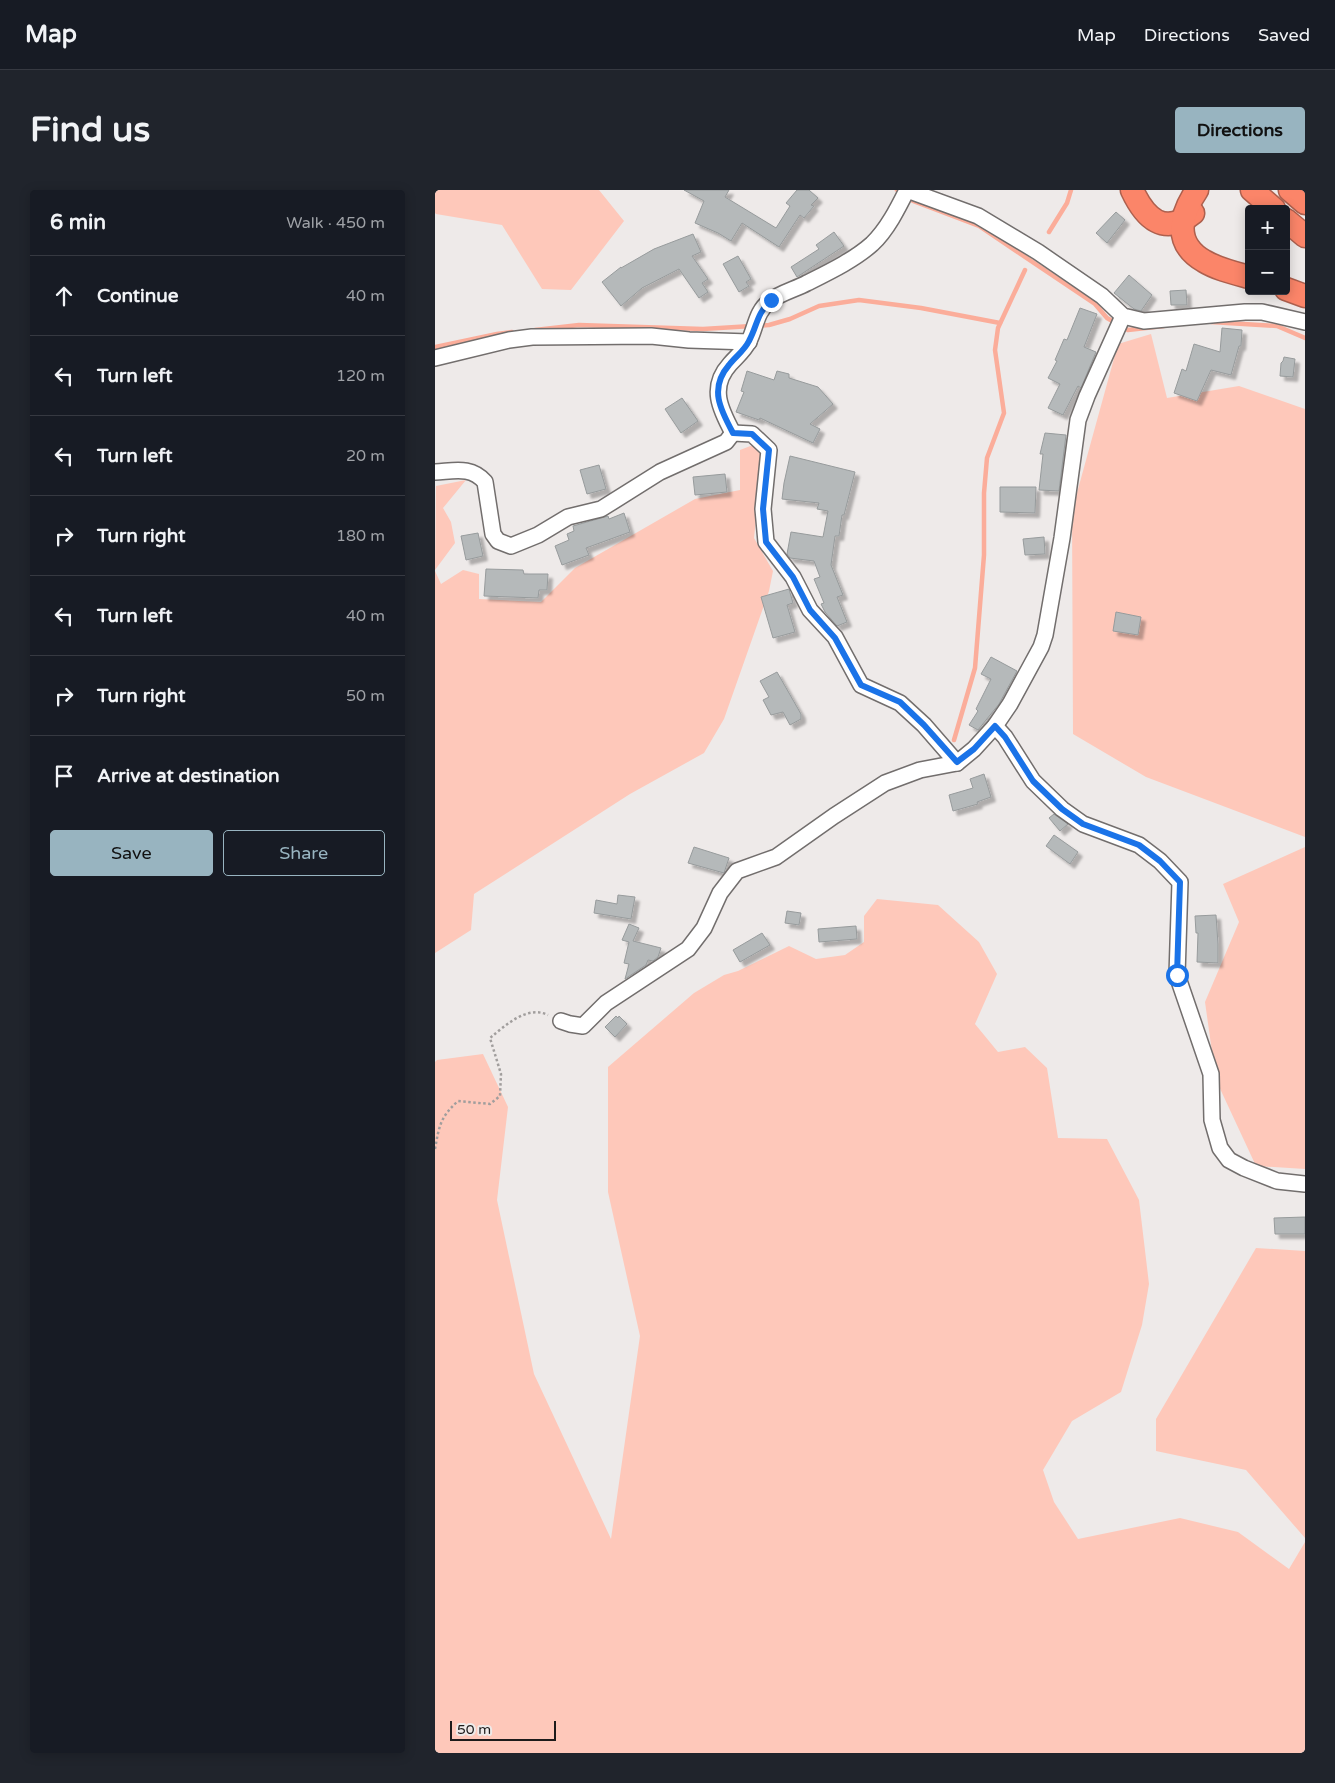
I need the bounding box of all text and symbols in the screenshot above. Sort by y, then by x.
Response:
text: Map [25,20,77,49]
text: Map [1077,24,1116,46]
text: Directions [1144,24,1230,46]
text: Saved [1258,24,1310,46]
button: Directions [1175,107,1305,153]
text: Find us [30,109,150,151]
map controls [1245,205,1290,295]
button: + [1245,205,1290,250]
text: 6 min [50,210,106,235]
text: Walk · 450 m [286,213,385,233]
button: − [1245,250,1290,295]
icon: ahead [50,282,78,310]
text: Continue [97,285,179,307]
text: 40 m [346,286,385,306]
route end [760,289,783,312]
icon: left [50,362,78,390]
text: Turn left [97,365,173,387]
text: 120 m [336,366,385,386]
icon: left [50,442,78,470]
text: Turn left [97,445,173,467]
text: 20 m [346,446,385,466]
icon: right [50,522,78,550]
text: Turn right [97,525,185,547]
text: 180 m [336,526,385,546]
icon: left [50,602,78,630]
text: Turn left [97,605,173,627]
text: 40 m [346,606,385,626]
icon: right [50,682,78,710]
text: Turn right [97,685,185,707]
text: 50 m [346,686,385,706]
icon: arrive [50,762,78,790]
text: Arrive at destination [97,765,280,787]
button: Save [50,830,213,876]
button: Share [223,830,385,876]
route start [1166,964,1189,987]
scale bar [450,1718,556,1741]
text: 50 m [457,1721,491,1738]

